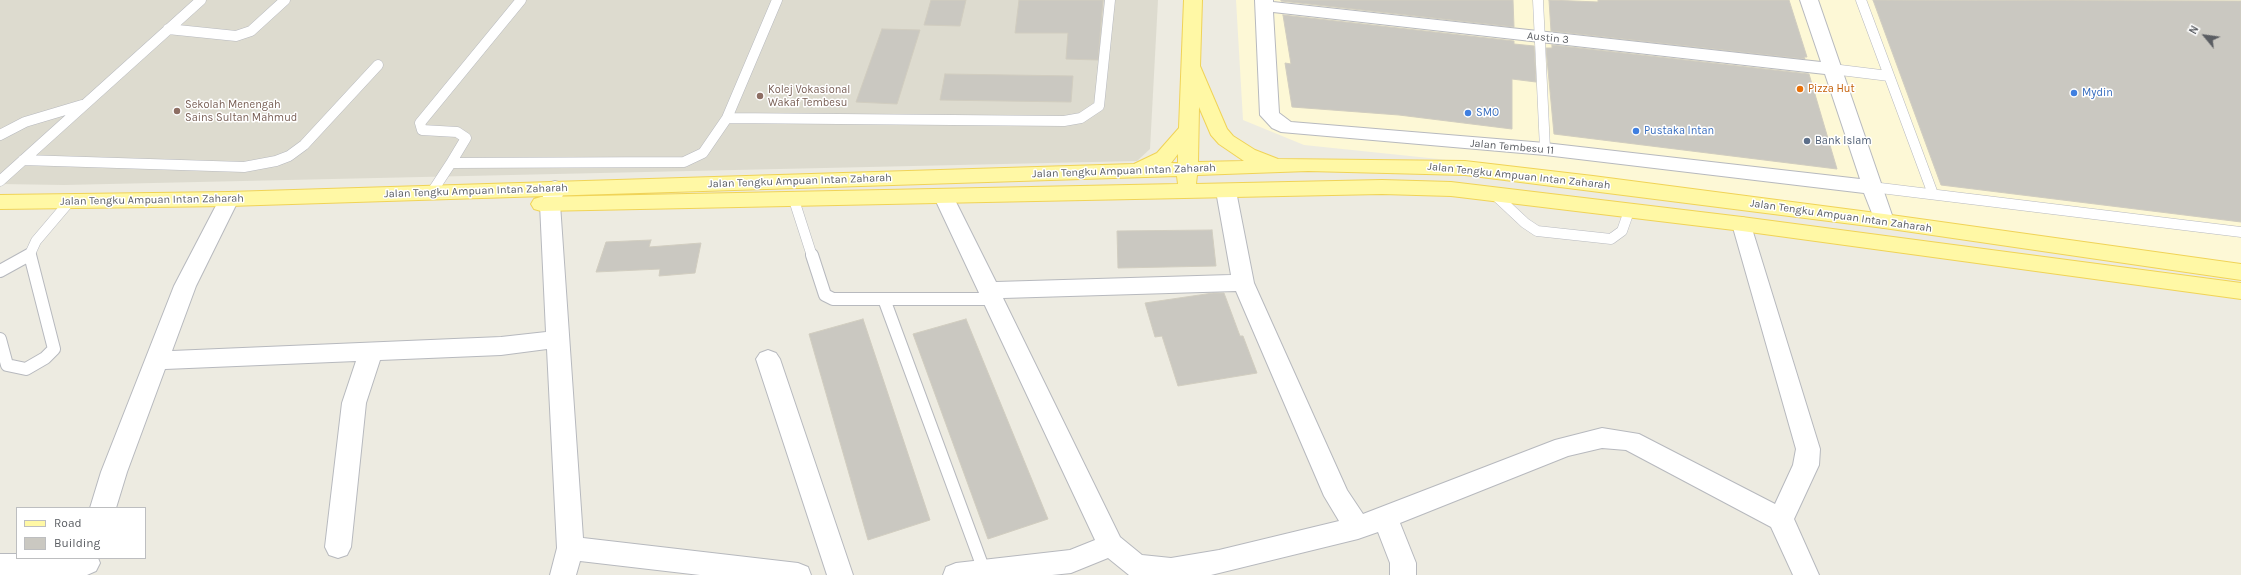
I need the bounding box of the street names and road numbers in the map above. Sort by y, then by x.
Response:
street label: Austin 3 [1526,29,1570,47]
street label: Jalan Tembesu 11 [1470,137,1554,157]
street label: Jalan Tengku Ampuan Intan Zaharah [1427,160,1611,192]
street label: Jalan Tengku Ampuan Intan Zaharah [1032,161,1216,181]
street label: Jalan Tengku Ampuan Intan Zaharah [708,171,892,191]
street label: Jalan Tengku Ampuan Intan Zaharah [384,181,568,201]
street label: Jalan Tengku Ampuan Intan Zaharah [60,192,244,208]
street label: Jalan Tengku Ampuan Intan Zaharah [1749,197,1933,235]

